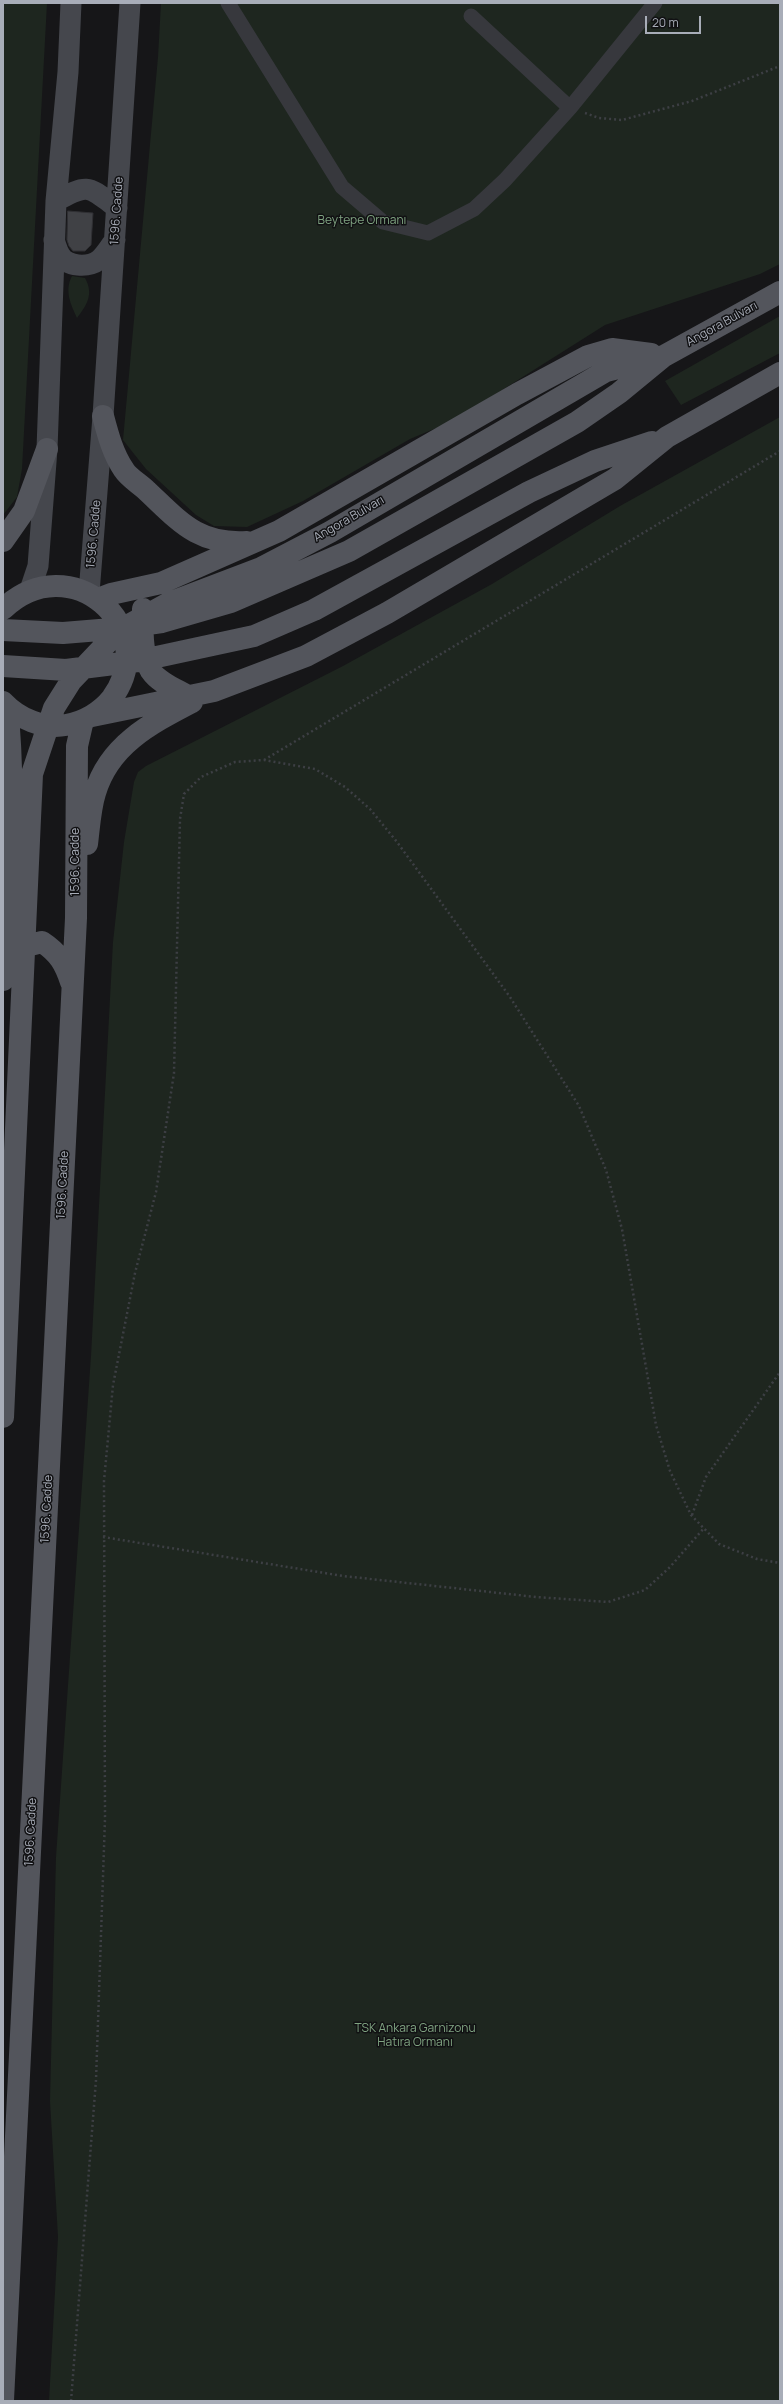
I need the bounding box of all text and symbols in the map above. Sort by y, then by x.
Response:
scale bar [647,8,703,34]
text: 20 m [652,14,679,31]
street label: 1596. Cadde [107,176,127,246]
park label: Beytepe Ormanı [318,214,406,228]
street label: Angora Bulvarı [684,299,760,349]
street label: Angora Bulvarı [311,493,387,545]
street label: 1596. Cadde [84,499,104,569]
street label: 1596. Cadde [69,828,83,896]
street label: 1596. Cadde [54,1150,72,1220]
street label: 1596. Cadde [38,1474,56,1544]
street label: 1596. Cadde [22,1797,40,1867]
park label: TSK Ankara Garnizonu Hatıra Ormanı [354,2022,476,2050]

